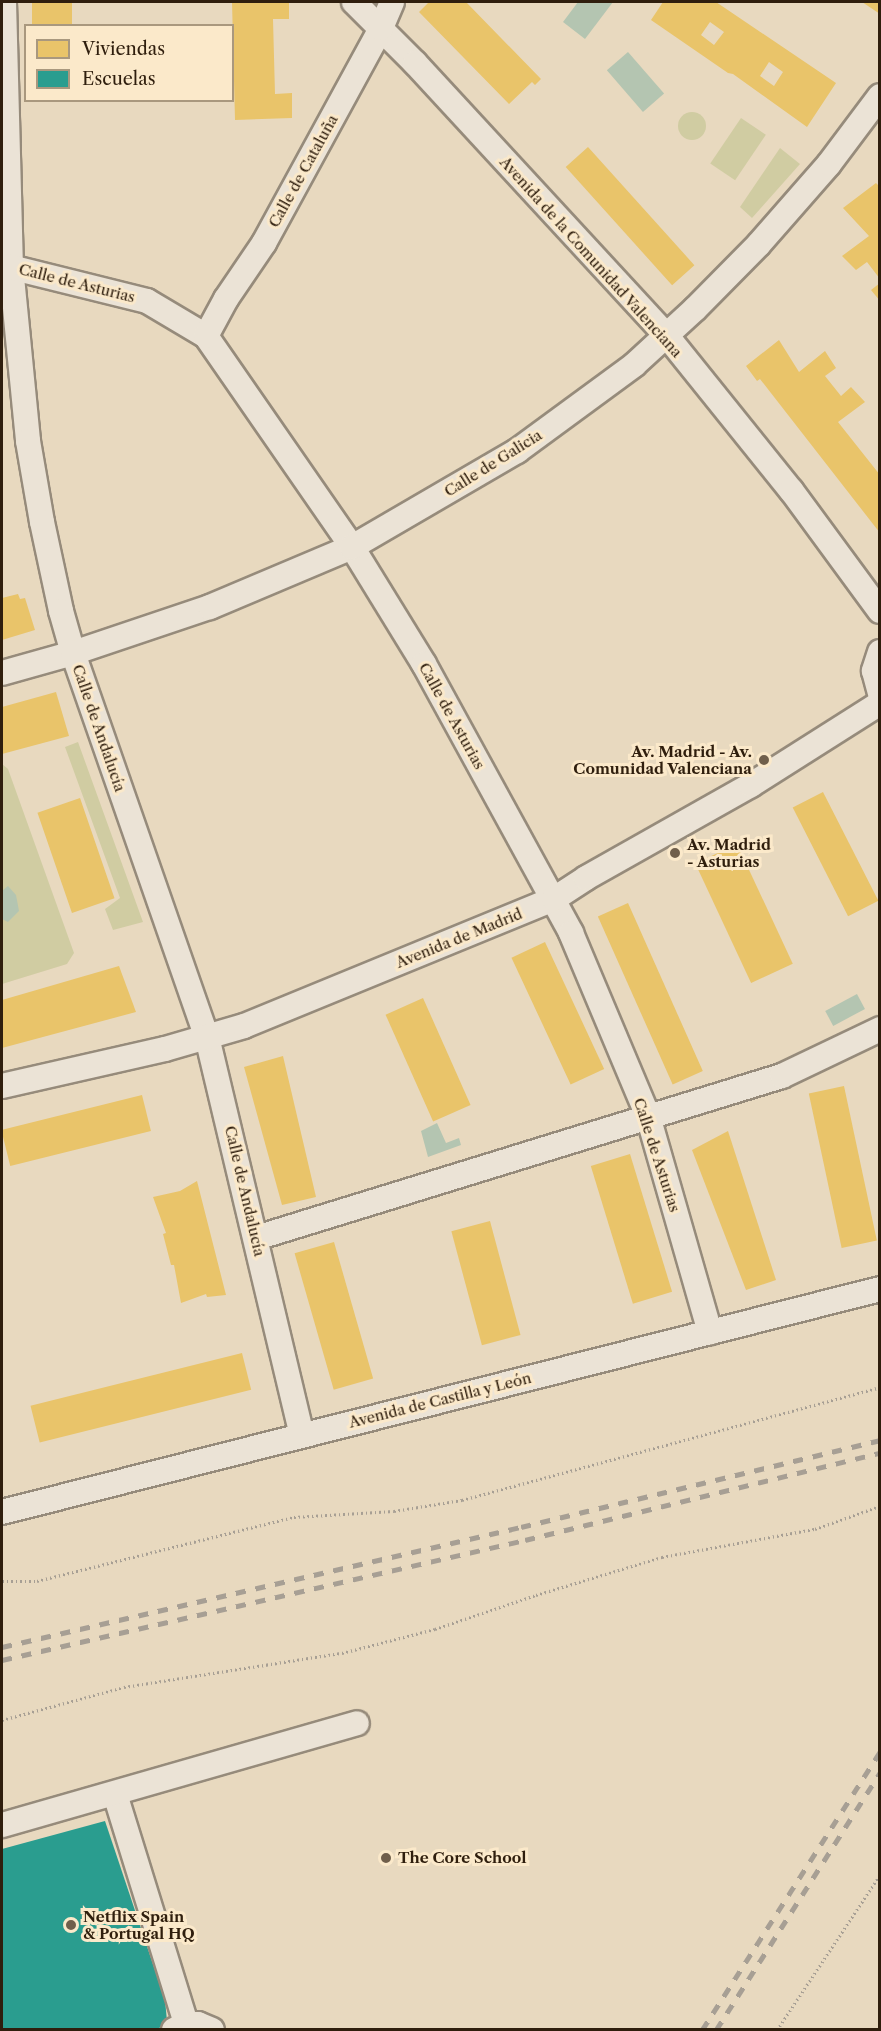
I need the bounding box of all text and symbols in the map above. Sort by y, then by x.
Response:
legend [24,24,234,102]
text: Viviendas [82,38,165,60]
text: Escuelas [82,68,156,90]
street label: Calle de Cataluña [265,112,341,230]
street label: Avenida de la Comunidad Valenciana [496,153,686,361]
street label: Calle de Asturias [17,260,137,306]
street label: Calle de Galicia [441,426,545,500]
street label: Calle de Asturias [415,659,489,773]
street label: Calle de Andalucía [69,662,129,794]
place label: Av. Madrid - Av. Comunidad Valenciana [573,742,752,777]
marker: Av. Madrid - Av. Comunidad Valenciana [757,753,771,767]
place label: Av. Madrid - Asturias [687,835,771,870]
marker: Av. Madrid - Asturias [668,846,682,860]
street label: Avenida de Madrid [393,904,525,972]
street label: Calle de Asturias [630,1095,684,1215]
street label: Calle de Andalucía [221,1124,269,1258]
street label: Avenida de Castilla y León [346,1368,534,1432]
place label: The Core School [398,1849,527,1867]
marker: The Core School [379,1851,393,1865]
place label: Netflix Spain & Portugal HQ [83,1907,195,1942]
marker: Netflix Spain & Portugal HQ [64,1918,78,1932]

